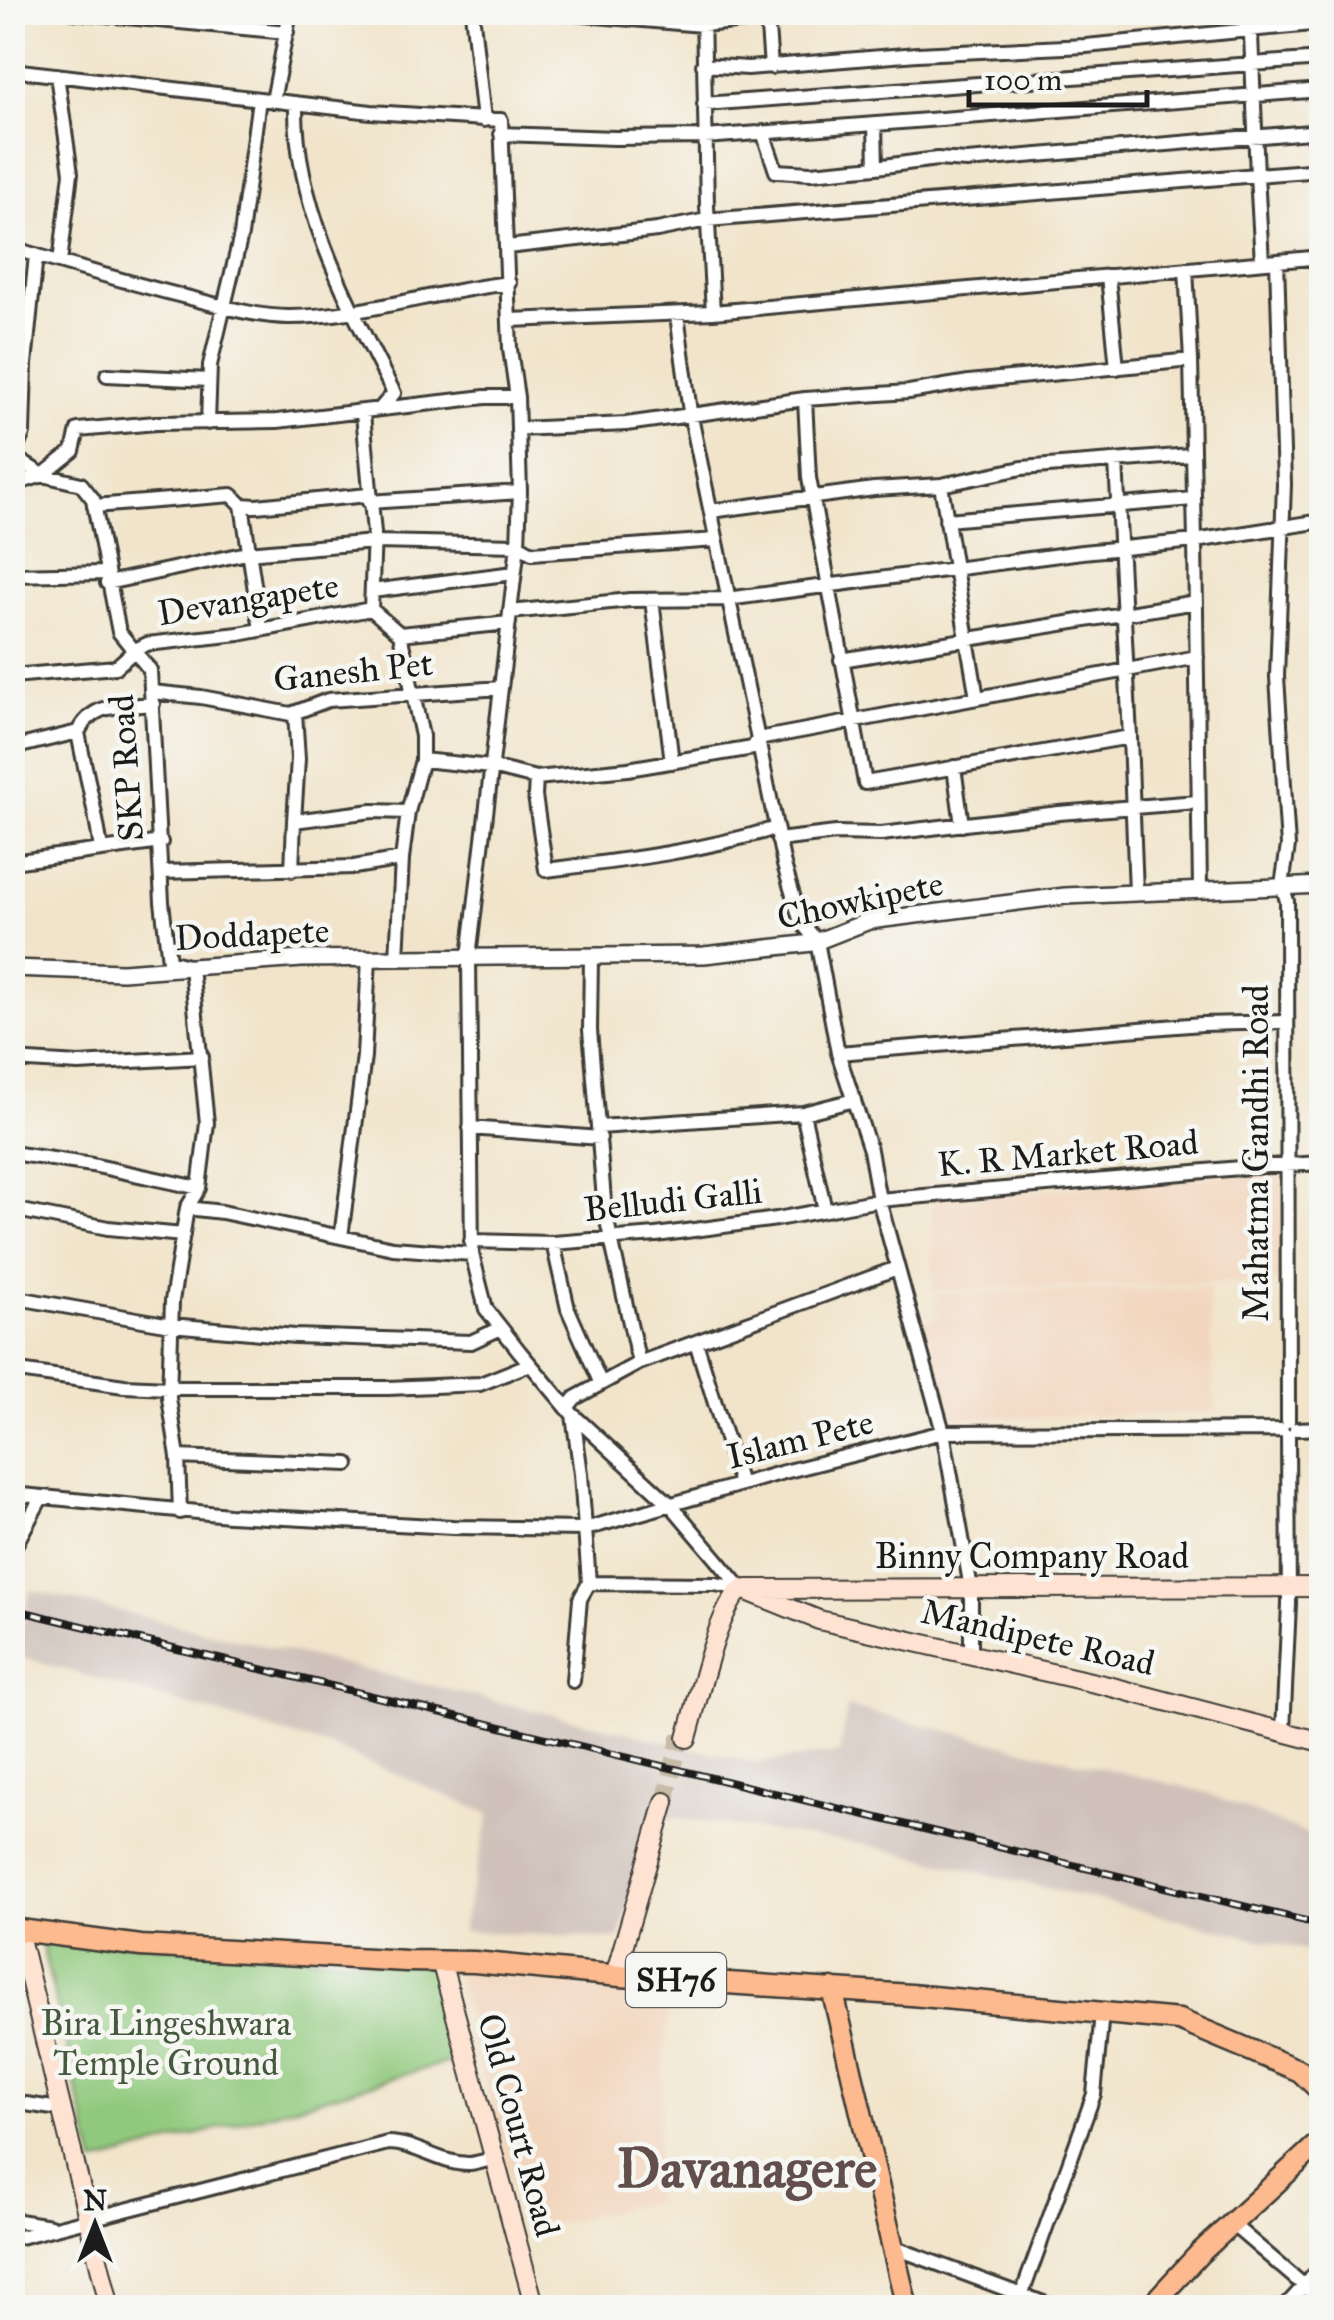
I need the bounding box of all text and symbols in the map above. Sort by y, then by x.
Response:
scale bar [969,45,1146,107]
text: 100 m [984,62,1062,98]
street label: Devangapete [155,564,342,635]
street label: Ganesh Pet [271,642,435,701]
street label: SKP Road [100,693,153,843]
street label: Chowkipete [773,862,947,939]
street label: Doddapete [174,909,330,960]
street label: Mahatma Gandhi Road [1235,984,1278,1322]
street label: K. R Market Road [936,1121,1201,1186]
street label: Belludi Galli [582,1170,765,1231]
street label: Islam Pete [722,1401,878,1478]
street label: Binny Company Road [875,1535,1189,1578]
street label: Mandipete Road [917,1590,1159,1685]
road number: SH76 [626,1953,726,2007]
park label: Bira Lingeshwara Temple Ground [41,2002,292,2085]
street label: Old Court Road [468,2009,569,2242]
district label: Davanagere [617,2135,877,2202]
north arrow [45,2175,145,2275]
text: N [83,2183,107,2218]

